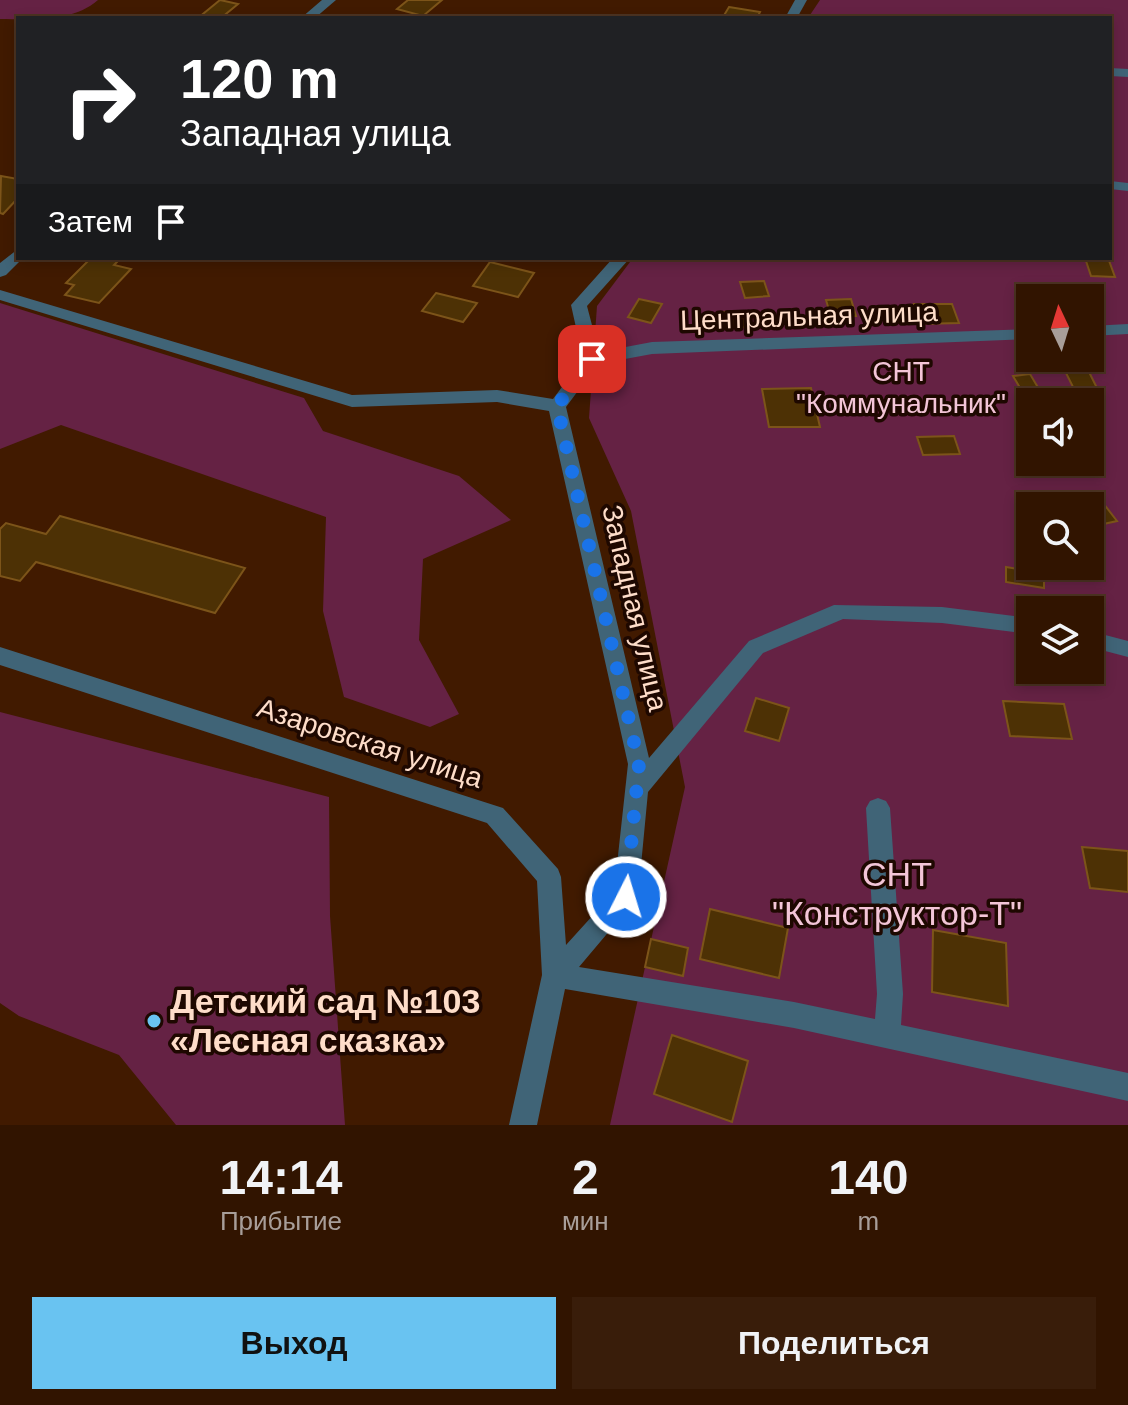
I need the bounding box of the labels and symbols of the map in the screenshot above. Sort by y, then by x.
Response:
north arrow [1016,284,1104,372]
street label: Центральная улица [680,296,939,336]
pin [558,325,626,393]
park label: СНТ "Коммунальник" [796,356,1006,419]
street label: Западная улица [596,502,674,714]
street label: Азаровская улица [253,692,487,794]
position arrow [584,855,668,939]
park label: СНТ "Конструктор-Т" [772,855,1022,932]
place label: Детский сад №103 «Лесная сказка» [170,982,480,1059]
marker: Детский сад №103 «Лесная сказка» [145,1012,163,1030]

